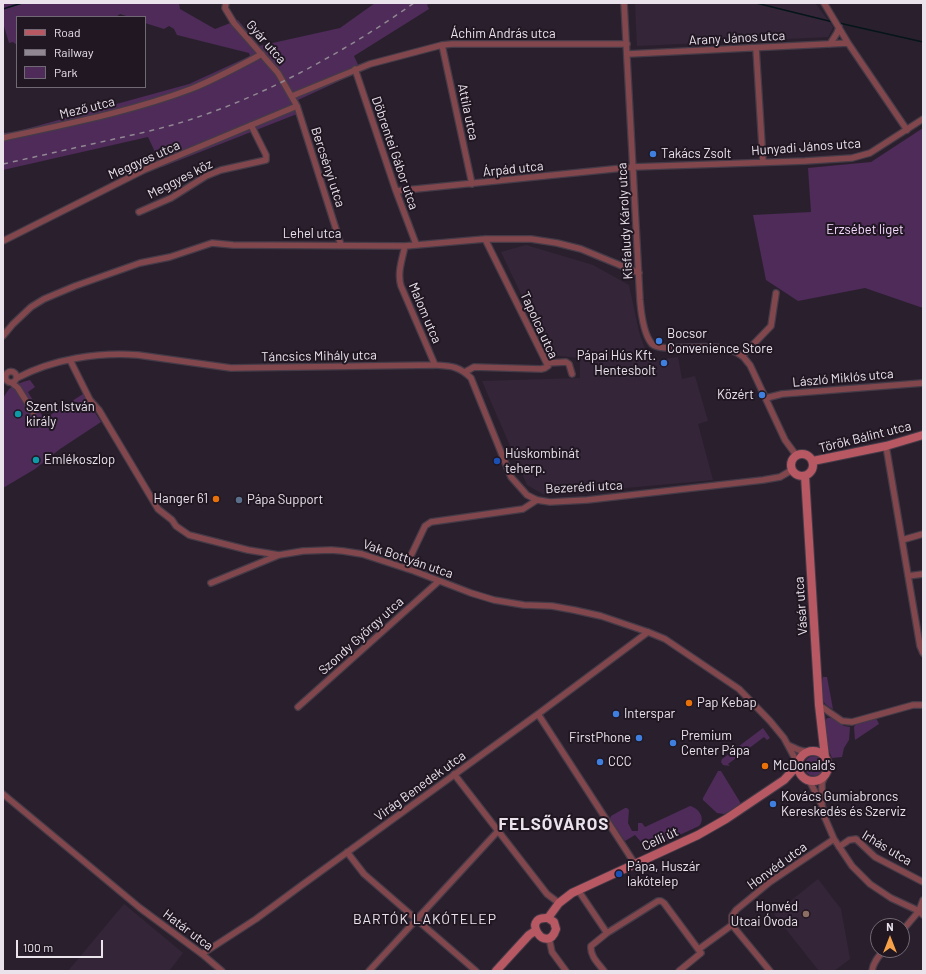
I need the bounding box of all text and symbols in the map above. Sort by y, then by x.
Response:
legend [16,16,146,88]
street label: Gyár utca [243,17,289,67]
text: Road [54,25,81,39]
street label: Áchim András utca [450,26,556,42]
street label: Arany János utca [688,28,786,48]
text: Railway [54,45,93,59]
text: Park [54,65,78,79]
street label: Attila utca [454,82,482,142]
street label: Mező utca [58,94,116,122]
street label: Döbrentei Gábor utca [368,94,422,212]
street label: Bercsényi utca [308,125,348,209]
street label: Hunyadi János utca [751,135,861,159]
street label: Meggyes utca [106,137,182,183]
place label: Takács Zsolt [661,146,732,162]
marker: Takács Zsolt [648,149,658,159]
street label: Meggyes köz [145,156,215,202]
street label: Árpád utca [482,158,544,180]
street label: Kisfaludy Károly utca [614,162,636,280]
park label: Erzsébet liget [826,222,904,238]
street label: Lehel utca [283,226,341,242]
street label: Malom utca [405,280,445,346]
street label: Tapolca utca [517,289,561,361]
place label: Bocsor Convenience Store [667,326,773,357]
marker: Bocsor Convenience Store [654,336,664,346]
street label: Táncsics Mihály utca [261,347,377,365]
place label: Pápai Hús Kft. Hentesbolt [577,348,656,379]
marker: Pápai Hús Kft. Hentesbolt [659,358,669,368]
street label: László Miklós utca [792,366,894,390]
place label: Közért [717,387,754,403]
marker: Közért [757,390,767,400]
place label: Szent István király [26,399,95,430]
marker: Szent István király [13,409,23,419]
street label: Török Bálint utca [817,418,913,456]
place label: Húskombinát teherp. [505,446,580,477]
place label: Emlékoszlop [44,452,115,468]
marker: Emlékoszlop [31,455,41,465]
marker: Húskombinát teherp. [492,456,502,466]
street label: Bezerédi utca [545,477,623,497]
place label: Hanger 61 [154,491,208,507]
place label: Pápa Support [247,492,323,508]
marker: Hanger 61 [211,494,221,504]
marker: Pápa Support [234,495,244,505]
street label: Vak Bottyán utca [361,536,455,582]
street label: Vásár utca [791,576,811,636]
street label: Szondy György utca [315,594,407,678]
place label: Pap Kebap [697,695,757,711]
marker: Pap Kebap [684,698,694,708]
place label: Interspar [624,706,675,722]
marker: Interspar [611,709,621,719]
place label: Premium Center Pápa [681,728,750,759]
place label: FirstPhone [569,730,631,746]
marker: FirstPhone [634,733,644,743]
marker: Premium Center Pápa [668,738,678,748]
street label: Virág Benedek utca [371,748,469,824]
place label: CCC [608,754,632,770]
marker: CCC [595,757,605,767]
place label: McDonald's [773,758,836,774]
marker: McDonald's [760,761,770,771]
place label: Kovács Gumiabroncs Kereskedés és Szerviz [781,789,906,820]
marker: Kovács Gumiabroncs Kereskedés és Szerviz [768,799,778,809]
district label: FELSŐVÁROS [499,814,609,834]
street label: Celli út [639,824,681,854]
street label: Irhás utca [859,827,915,869]
street label: Honvéd utca [744,839,810,893]
place label: Pápa, Huszár lakótelep [627,859,700,890]
marker: Pápa, Huszár lakótelep [614,869,624,879]
place label: Honvéd Utcai Óvoda [731,899,798,930]
street label: Határ utca [160,906,216,954]
marker: Honvéd Utcai Óvoda [801,909,811,919]
district label: BARTÓK LAKÓTELEP [353,911,497,927]
north arrow [870,918,910,958]
text: N [886,920,894,933]
scale bar [18,932,105,958]
text: 100 m [23,940,53,954]

